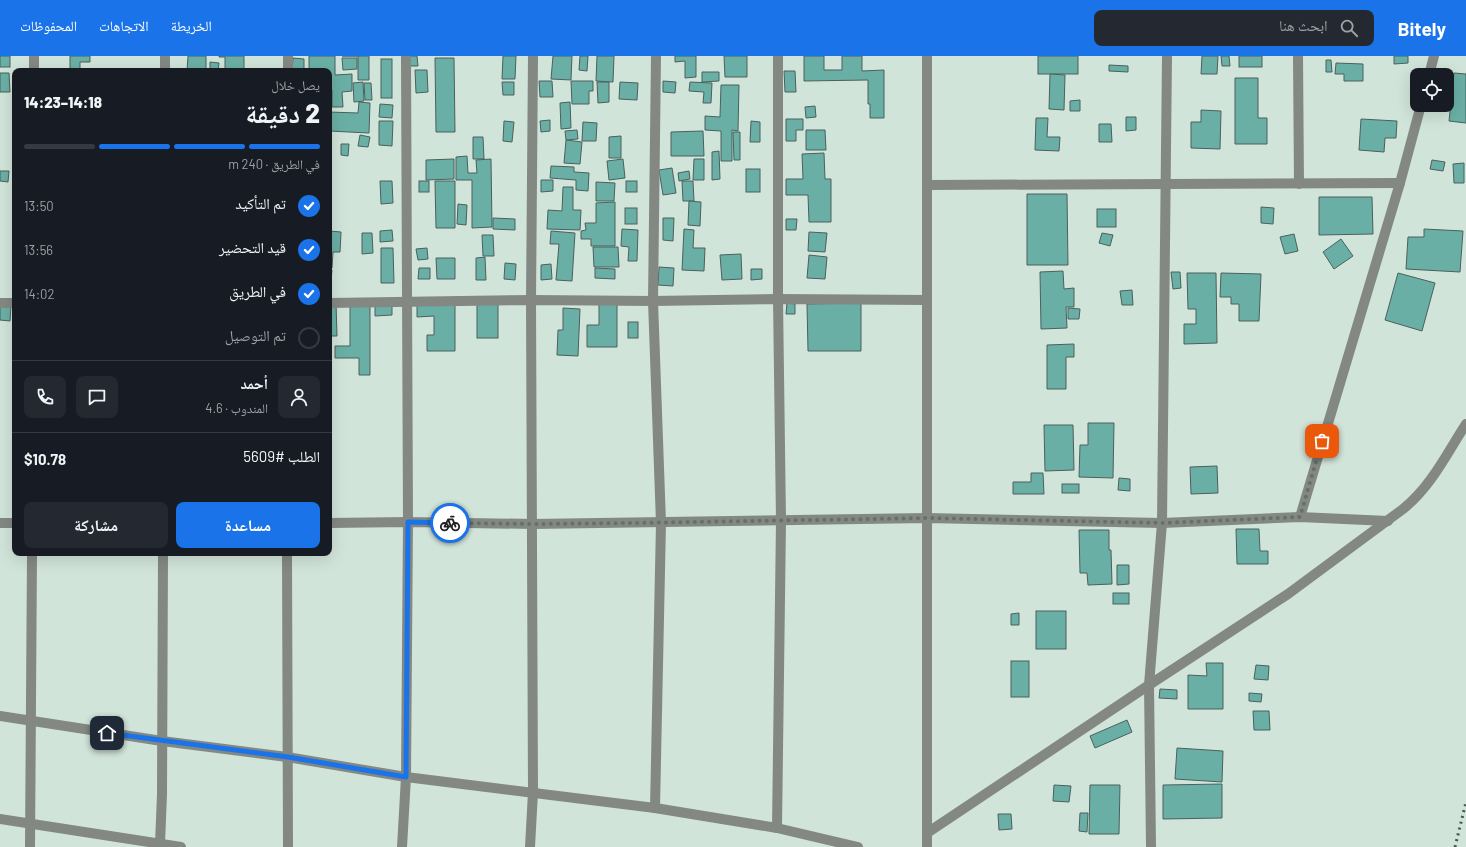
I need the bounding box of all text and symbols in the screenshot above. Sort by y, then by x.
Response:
search box [1094,10,1374,46]
text: ابحث هنا [1279,16,1328,34]
text: المحفوظات [20,17,77,34]
text: الاتجاهات [99,17,149,34]
text: الخريطة [171,17,212,34]
icon: search [1338,17,1360,39]
text: Bitely [1398,17,1446,40]
map controls [1410,68,1454,112]
button: locate [1410,68,1454,112]
text: يصل خلال [271,77,320,93]
text: 14:18–14:23 [24,93,102,111]
text: 2 دقيقة [245,97,320,128]
text: في الطريق · 240 m [228,156,320,172]
text: تم التأكيد [235,194,286,212]
icon: check [298,195,320,217]
text: 13:50 [24,198,54,214]
text: قيد التحضير [219,238,286,256]
icon: check [298,239,320,261]
text: 13:56 [24,242,53,258]
text: في الطريق [229,282,286,300]
icon: check [298,283,320,305]
text: 14:02 [24,286,54,302]
text: تم التوصيل [225,326,286,344]
text: أحمد [241,374,268,392]
button: phone [24,376,66,418]
button: chat [76,376,118,418]
button: person [278,376,320,418]
text: المندوب · 4.6 [205,400,268,416]
pin [1305,424,1339,458]
icon: bag [1311,430,1333,452]
text: الطلب #5609 [243,447,320,465]
text: $10.78 [24,450,66,468]
button: مشاركة [24,502,168,548]
button: مساعدة [176,502,320,548]
courier [430,503,470,543]
icon: bike [439,512,461,534]
pin [90,716,124,750]
icon: home [96,722,118,744]

